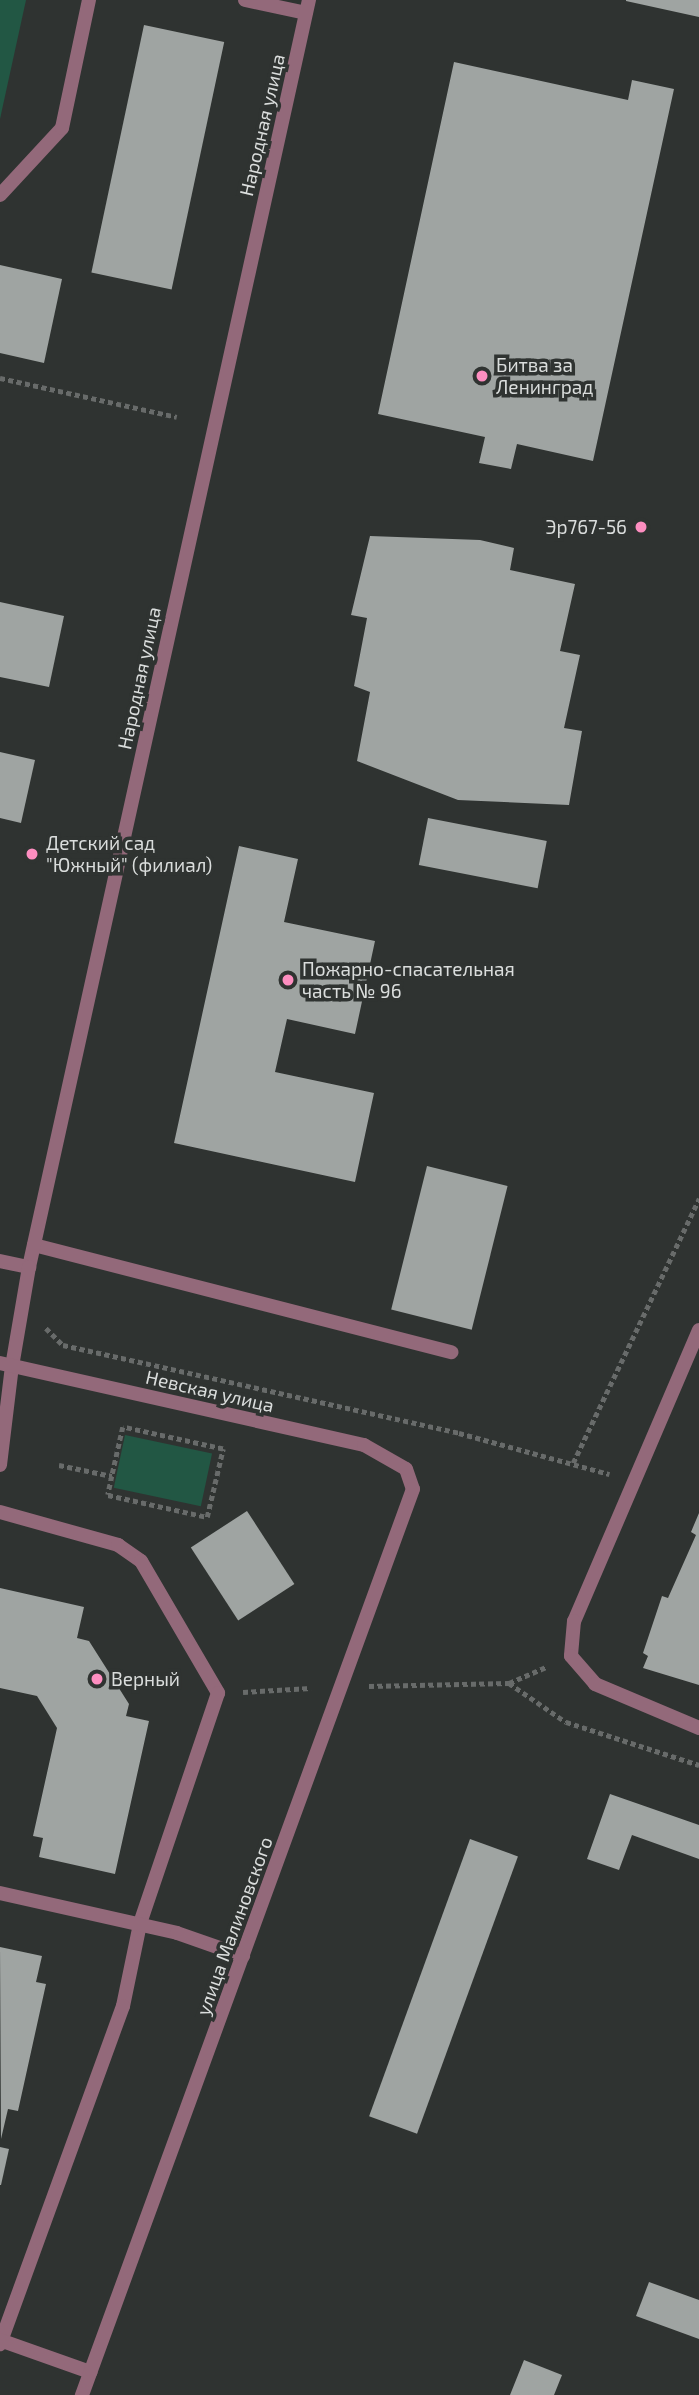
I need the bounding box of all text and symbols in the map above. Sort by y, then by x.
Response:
street label: Народная улица [235,52,289,198]
place label: Битва за Ленинград [496,354,593,398]
marker: Битва за Ленинград [474,368,490,384]
place label: Эр767-56 [545,516,627,538]
marker: Эр767-56 [633,519,649,535]
street label: Народная улица [113,605,165,751]
place label: Детский сад "Южный" (филиал) [46,832,213,876]
marker: Детский сад "Южный" (филиал) [24,846,40,862]
place label: Пожарно-спасательная часть № 96 [302,958,515,1002]
marker: Пожарно-спасательная часть № 96 [280,972,296,988]
street label: Невская улица [144,1365,276,1417]
place label: Верный [111,1668,180,1690]
marker: Верный [89,1671,105,1687]
street label: улица Малиновского [191,1834,277,2018]

